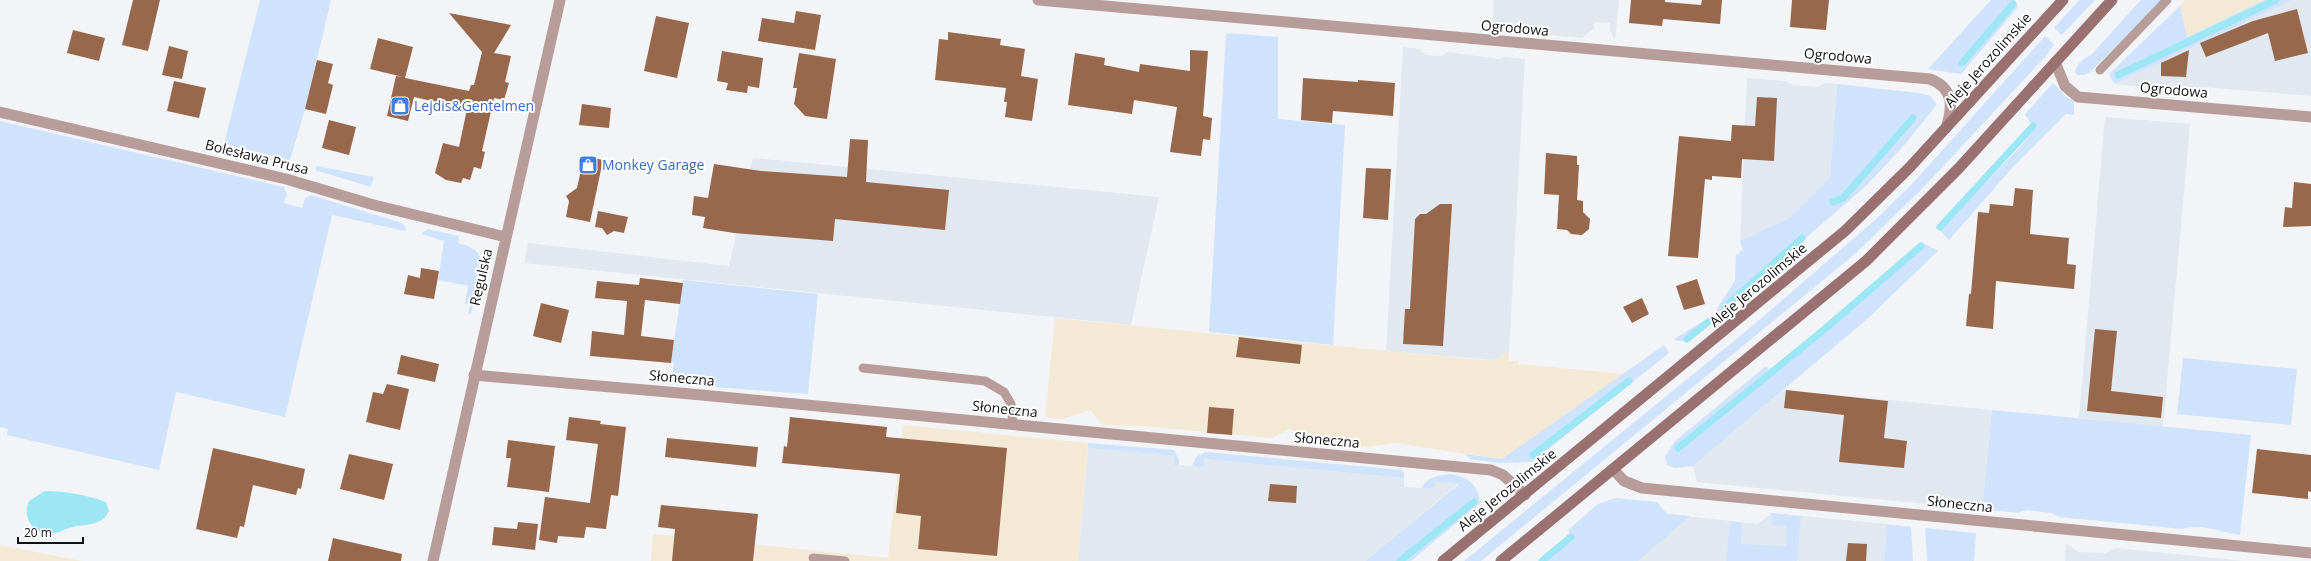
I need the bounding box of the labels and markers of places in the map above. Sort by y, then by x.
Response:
shop icon: Lejdis&Gentelmen [389,95,411,117]
place label: Lejdis&Gentelmen [414,96,534,115]
shop icon: Monkey Garage [577,154,599,176]
place label: Monkey Garage [602,155,705,174]

